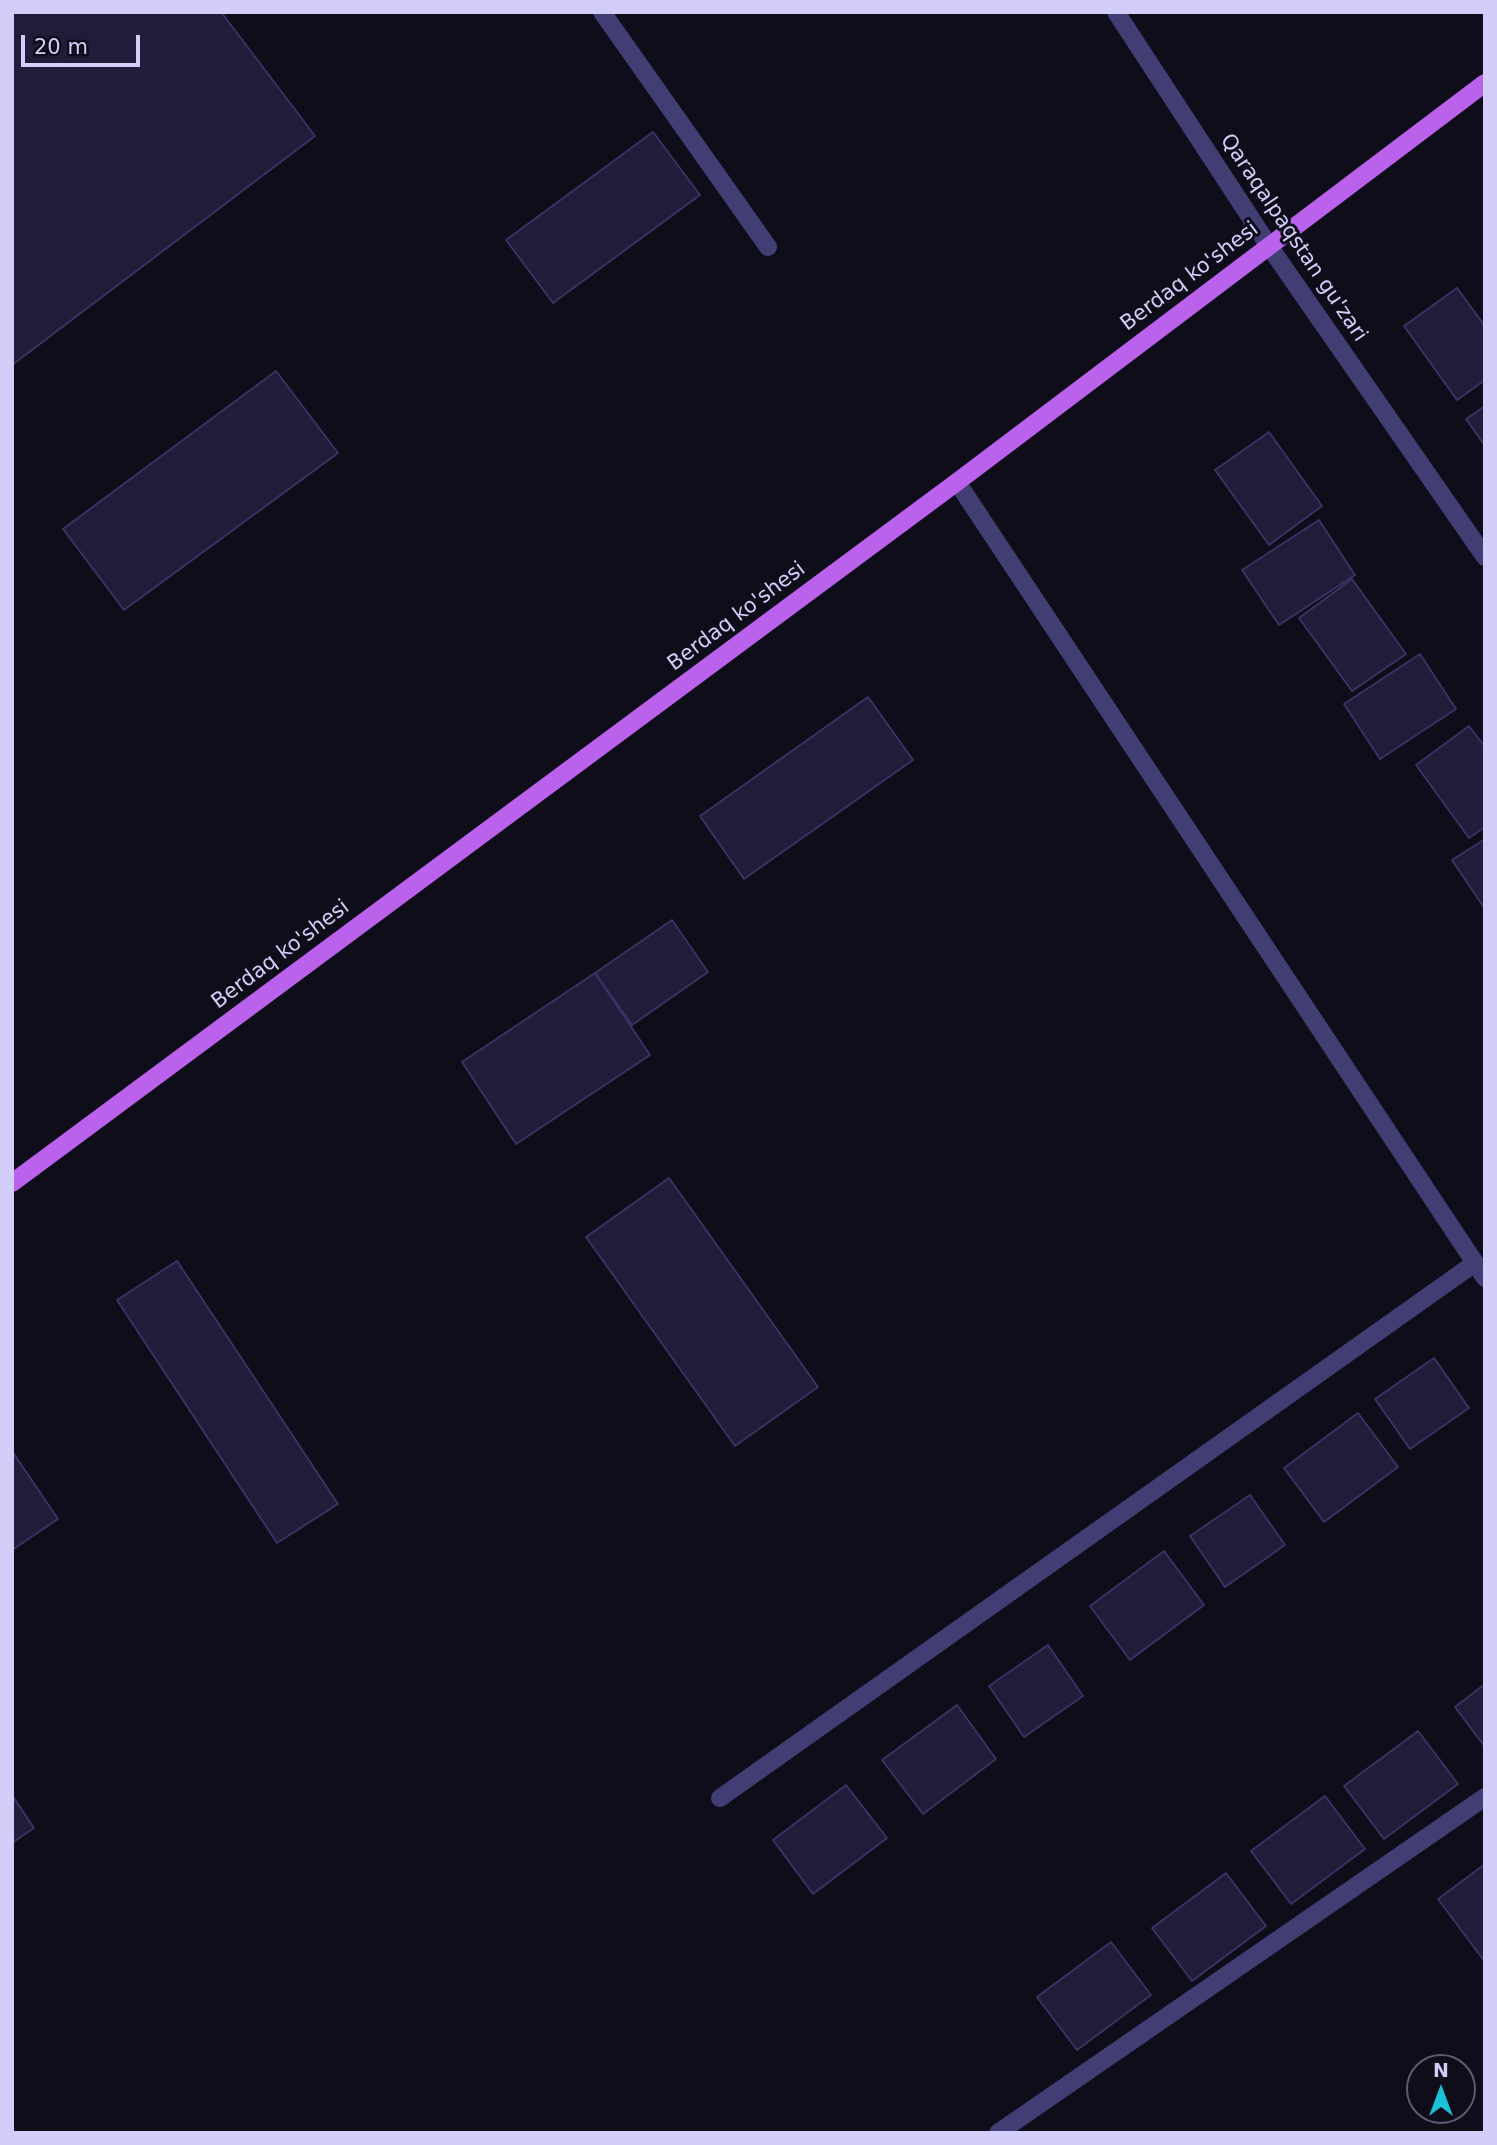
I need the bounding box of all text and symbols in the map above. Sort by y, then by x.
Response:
scale bar [24,21,144,65]
text: 20 m [34,35,88,59]
street label: Qaraqalpaqstan gu'zari [1214,129,1372,347]
street label: Berdaq ko'shesi [1116,217,1264,337]
street label: Berdaq ko'shesi [663,557,811,677]
street label: Berdaq ko'shesi [207,895,355,1015]
north arrow [1406,2054,1476,2124]
text: N [1433,2059,1449,2081]

